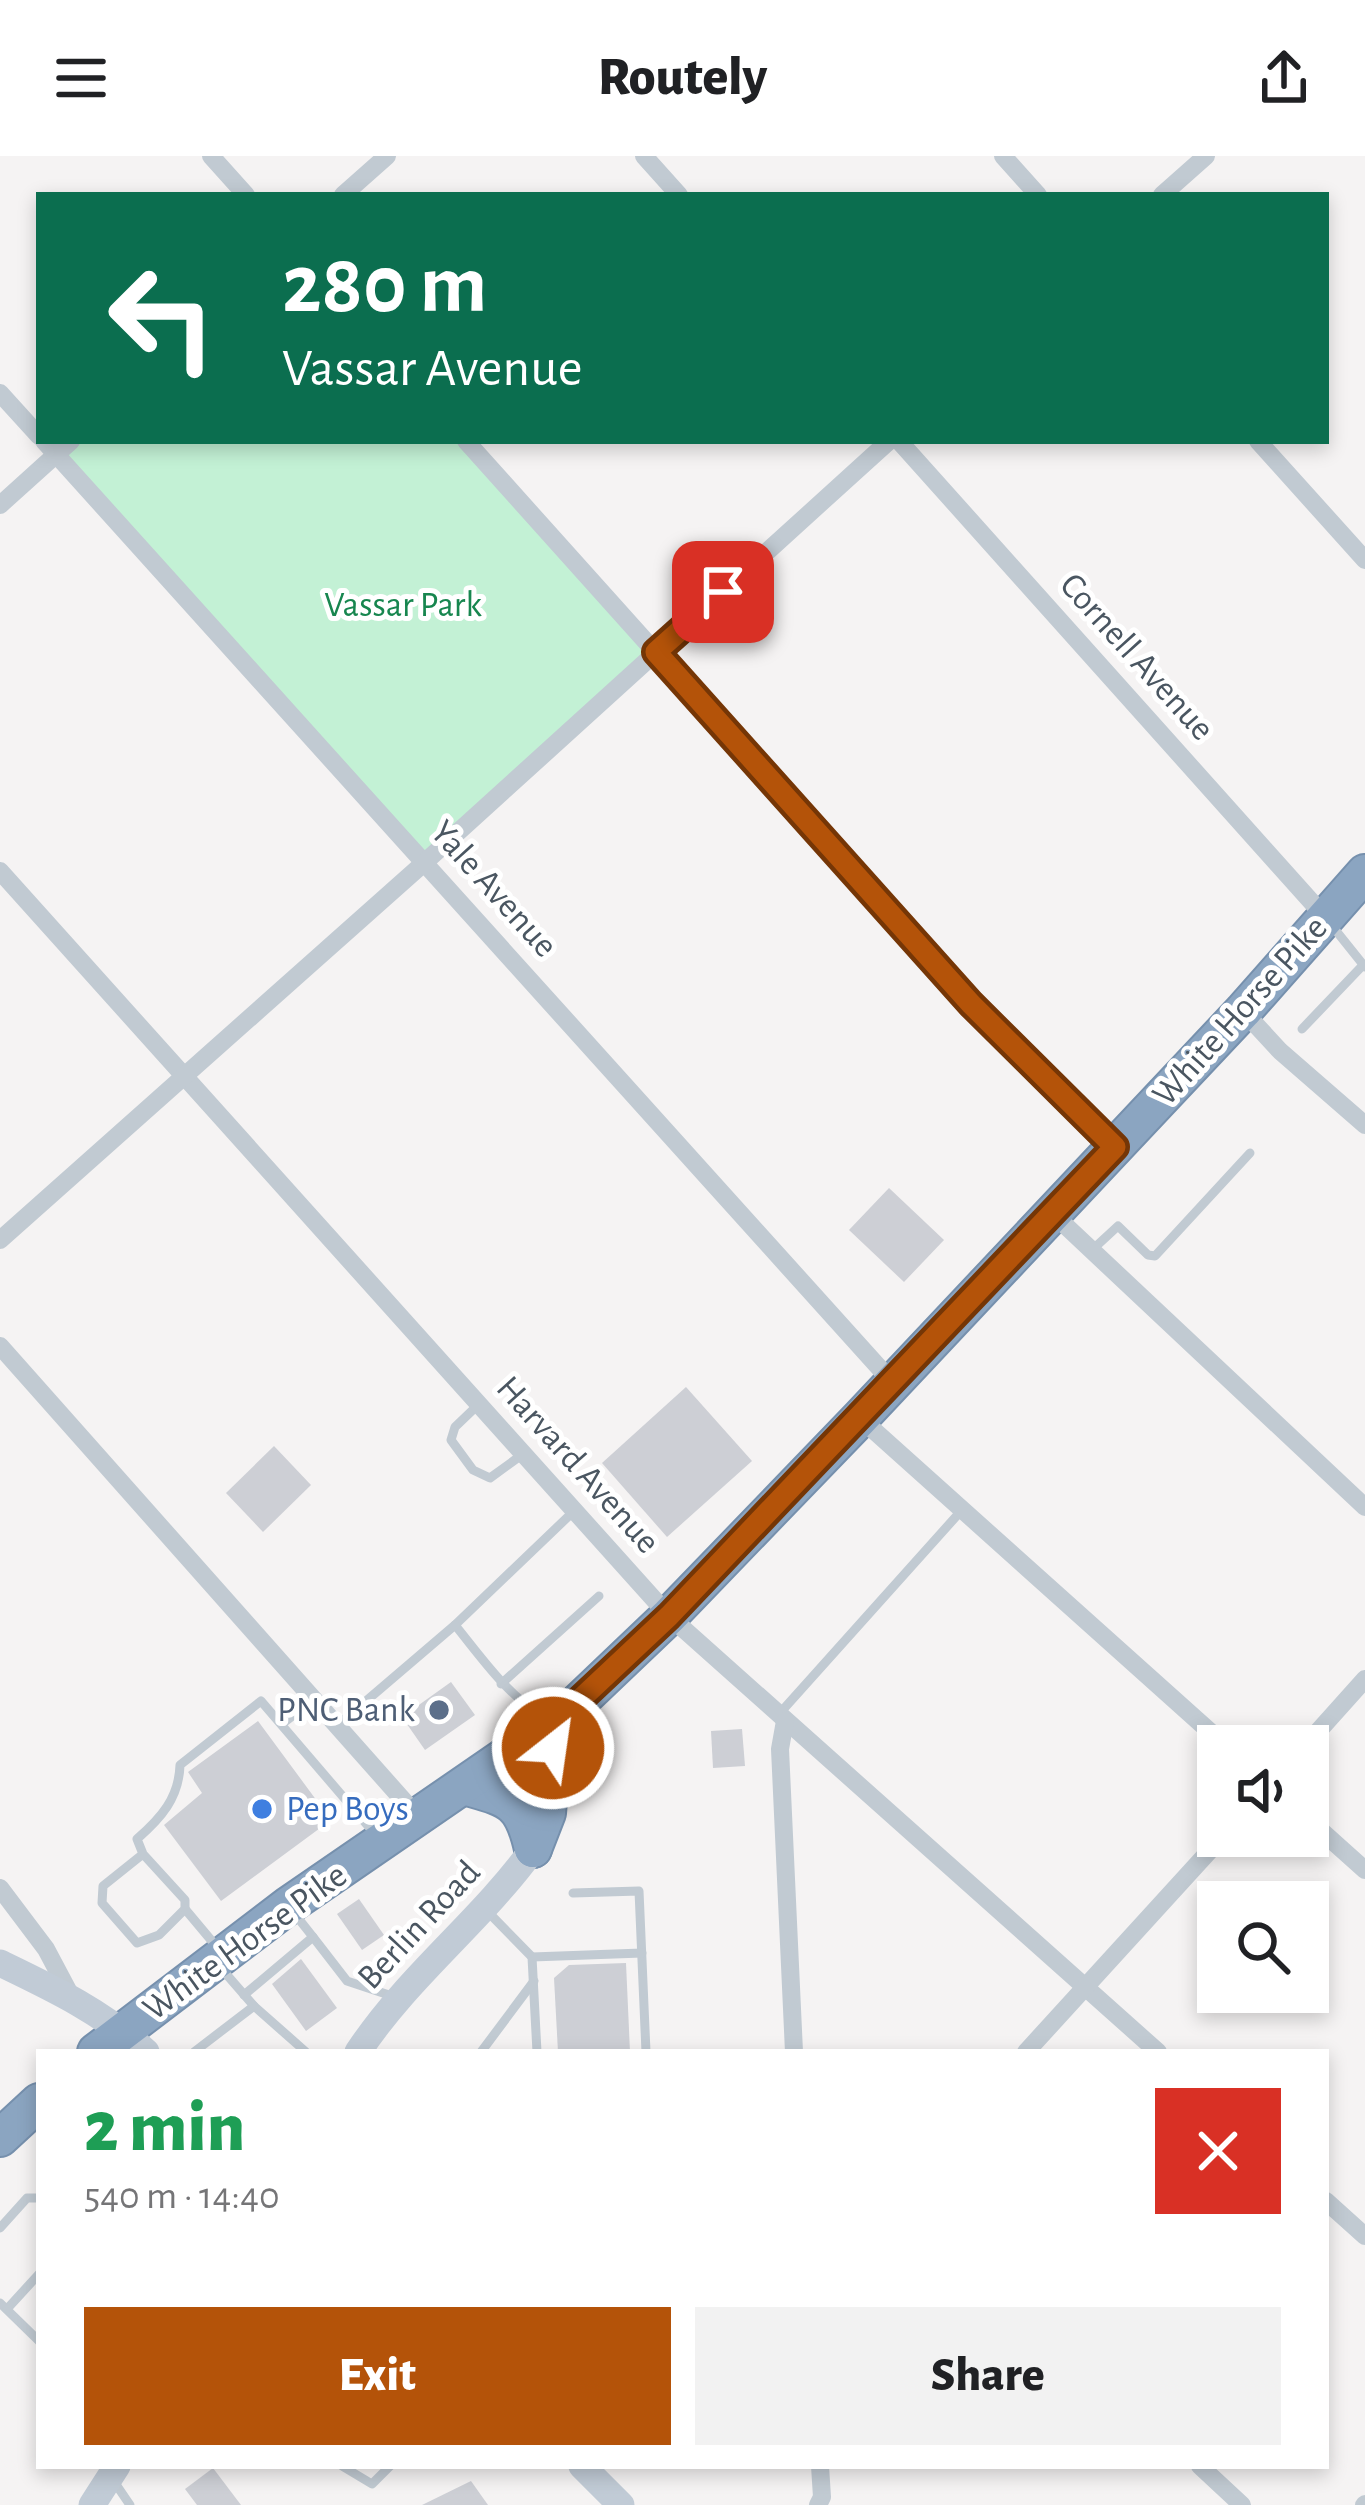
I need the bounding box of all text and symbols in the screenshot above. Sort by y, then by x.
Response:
icon: menu [48,45,114,111]
icon: share [1251,45,1317,111]
text: Routely [598,51,767,105]
icon: left [84,240,240,396]
text: 280 m [282,244,487,328]
text: Vassar Avenue [282,342,583,396]
pin [672,541,774,643]
icon: arrive [690,559,756,625]
street label: Cornell Avenue [1053,567,1221,747]
park label: Vassar Park [324,587,482,623]
street label: Yale Avenue [424,814,564,964]
street label: White Horse Pike [1146,909,1334,1113]
street label: Harvard Avenue [490,1370,666,1560]
position arrow [490,1685,616,1811]
place label: PNC Bank [277,1692,416,1728]
marker: PNC Bank [426,1697,452,1723]
map controls [1197,1725,1329,2013]
button: sound [1197,1725,1329,1857]
place label: Pep Boys [286,1791,409,1827]
marker: Pep Boys [249,1796,275,1822]
street label: Berlin Road [351,1854,487,1996]
street label: White Horse Pike [137,1857,353,2027]
button: search [1197,1881,1329,2013]
button: close [1155,2088,1281,2214]
text: 2 min [84,2092,245,2164]
text: 540 m · 14:40 [84,2177,280,2216]
button: Exit [84,2307,671,2445]
button: Share [695,2307,1281,2445]

